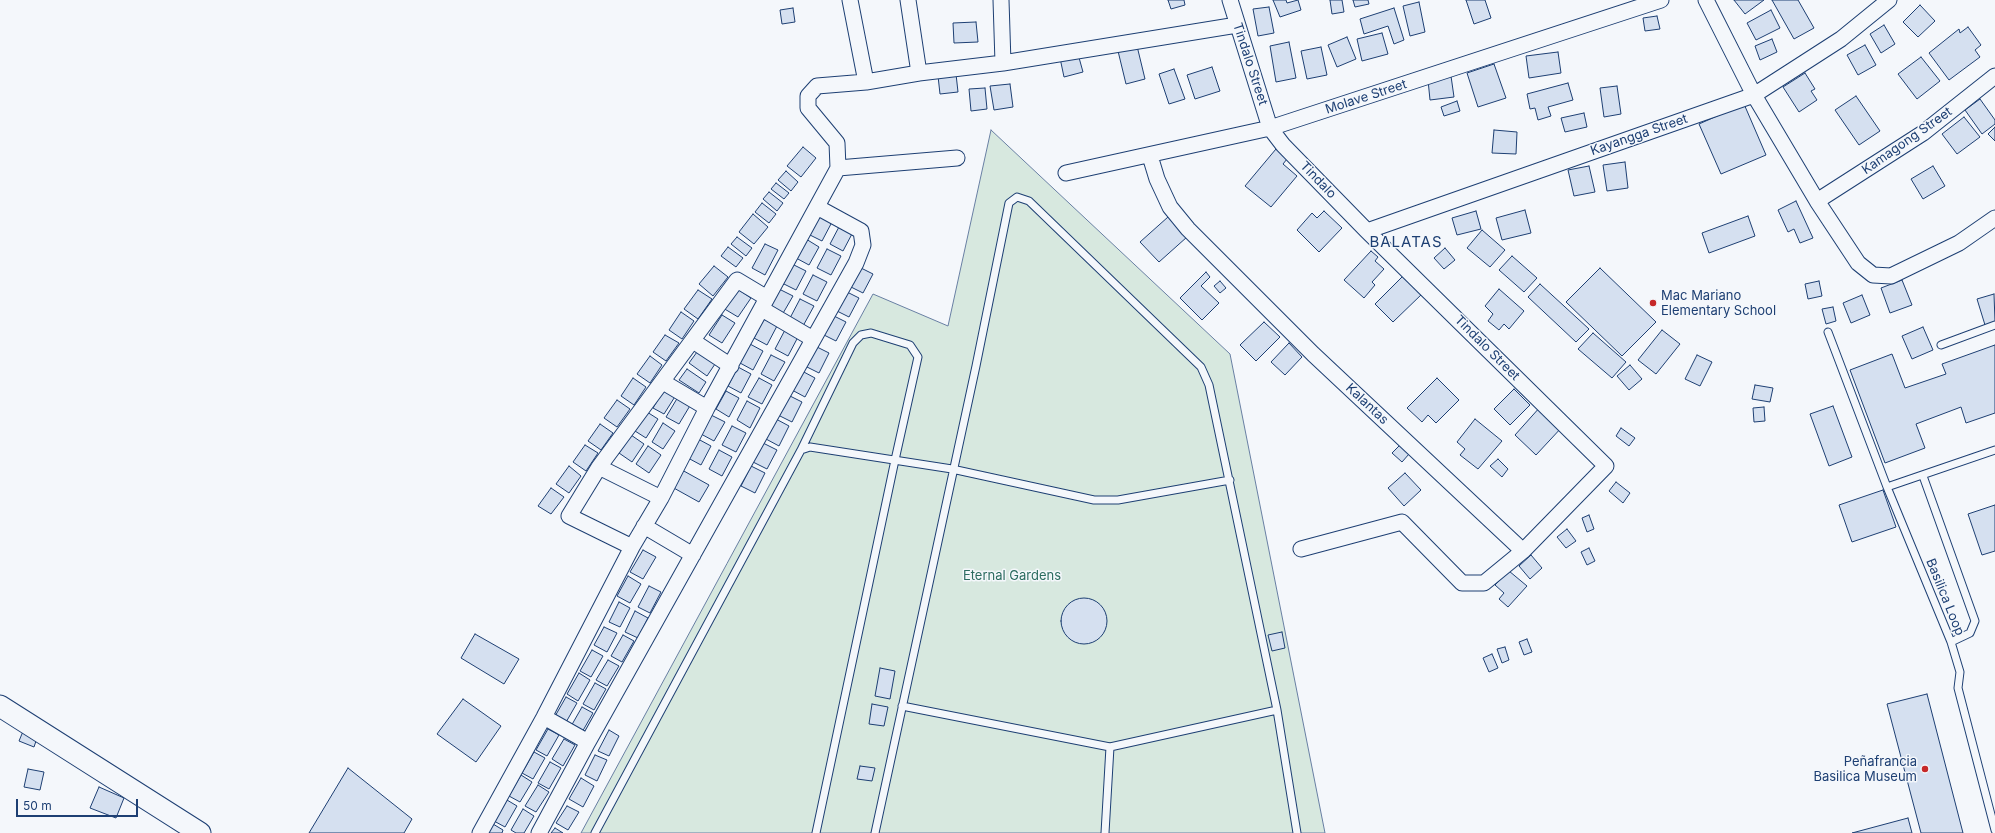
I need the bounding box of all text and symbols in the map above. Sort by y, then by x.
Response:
street label: Tindalo Street [1229,21,1271,107]
street label: Molave Street [1323,76,1409,118]
street label: Kamagong Street [1859,104,1955,178]
street label: Kayangga Street [1588,111,1690,159]
street label: Tindalo [1297,158,1339,202]
district label: BALATAS [1369,233,1443,251]
place label: Mac Mariano Elementary School [1661,288,1776,319]
marker: Mac Mariano Elementary School [1648,298,1658,308]
street label: Tindalo Street [1451,312,1523,384]
street label: Kalantas [1342,380,1392,428]
street label: Basilica Loop [1922,556,1968,638]
park label: Eternal Gardens [963,568,1061,584]
place label: Peñafrancia Basilica Museum [1813,754,1917,785]
marker: Peñafrancia Basilica Museum [1920,764,1930,774]
scale bar [18,791,140,817]
text: 50 m [23,798,52,813]

